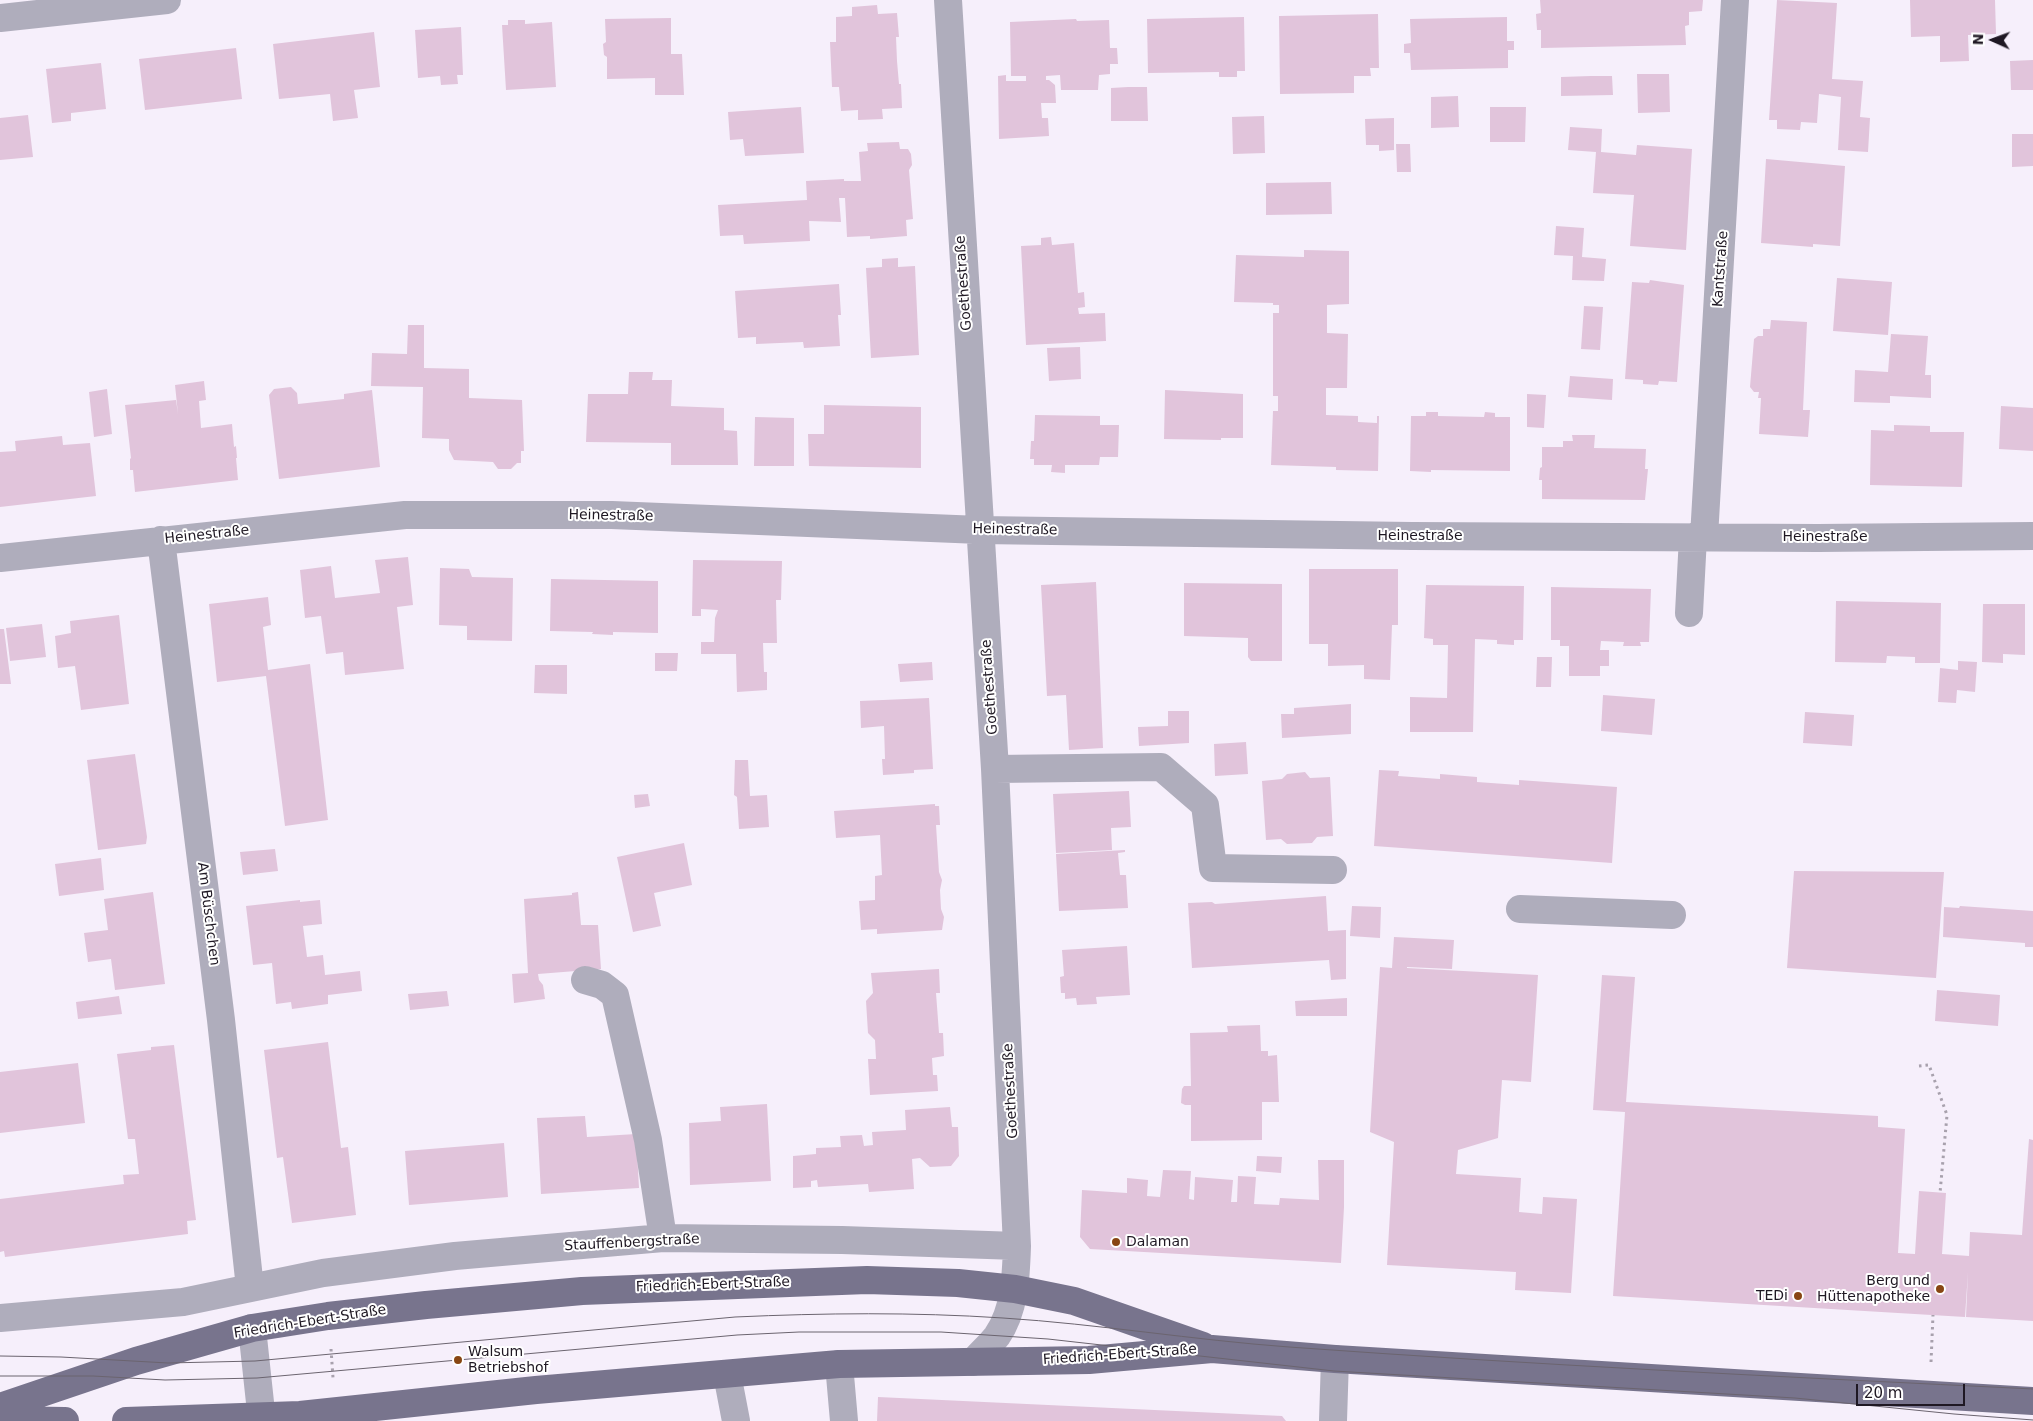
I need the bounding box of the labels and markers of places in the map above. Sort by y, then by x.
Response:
place label: Dalaman [1126,1234,1189,1250]
marker: Dalaman [1110,1236,1122,1248]
place label: Berg und Hüttenapotheke [1817,1273,1930,1305]
marker: Berg und Hüttenapotheke [1934,1283,1946,1295]
place label: TEDi [1756,1288,1788,1304]
marker: TEDi [1792,1290,1804,1302]
place label: Walsum Betriebshof [468,1344,549,1376]
marker: Walsum Betriebshof [452,1354,464,1366]

